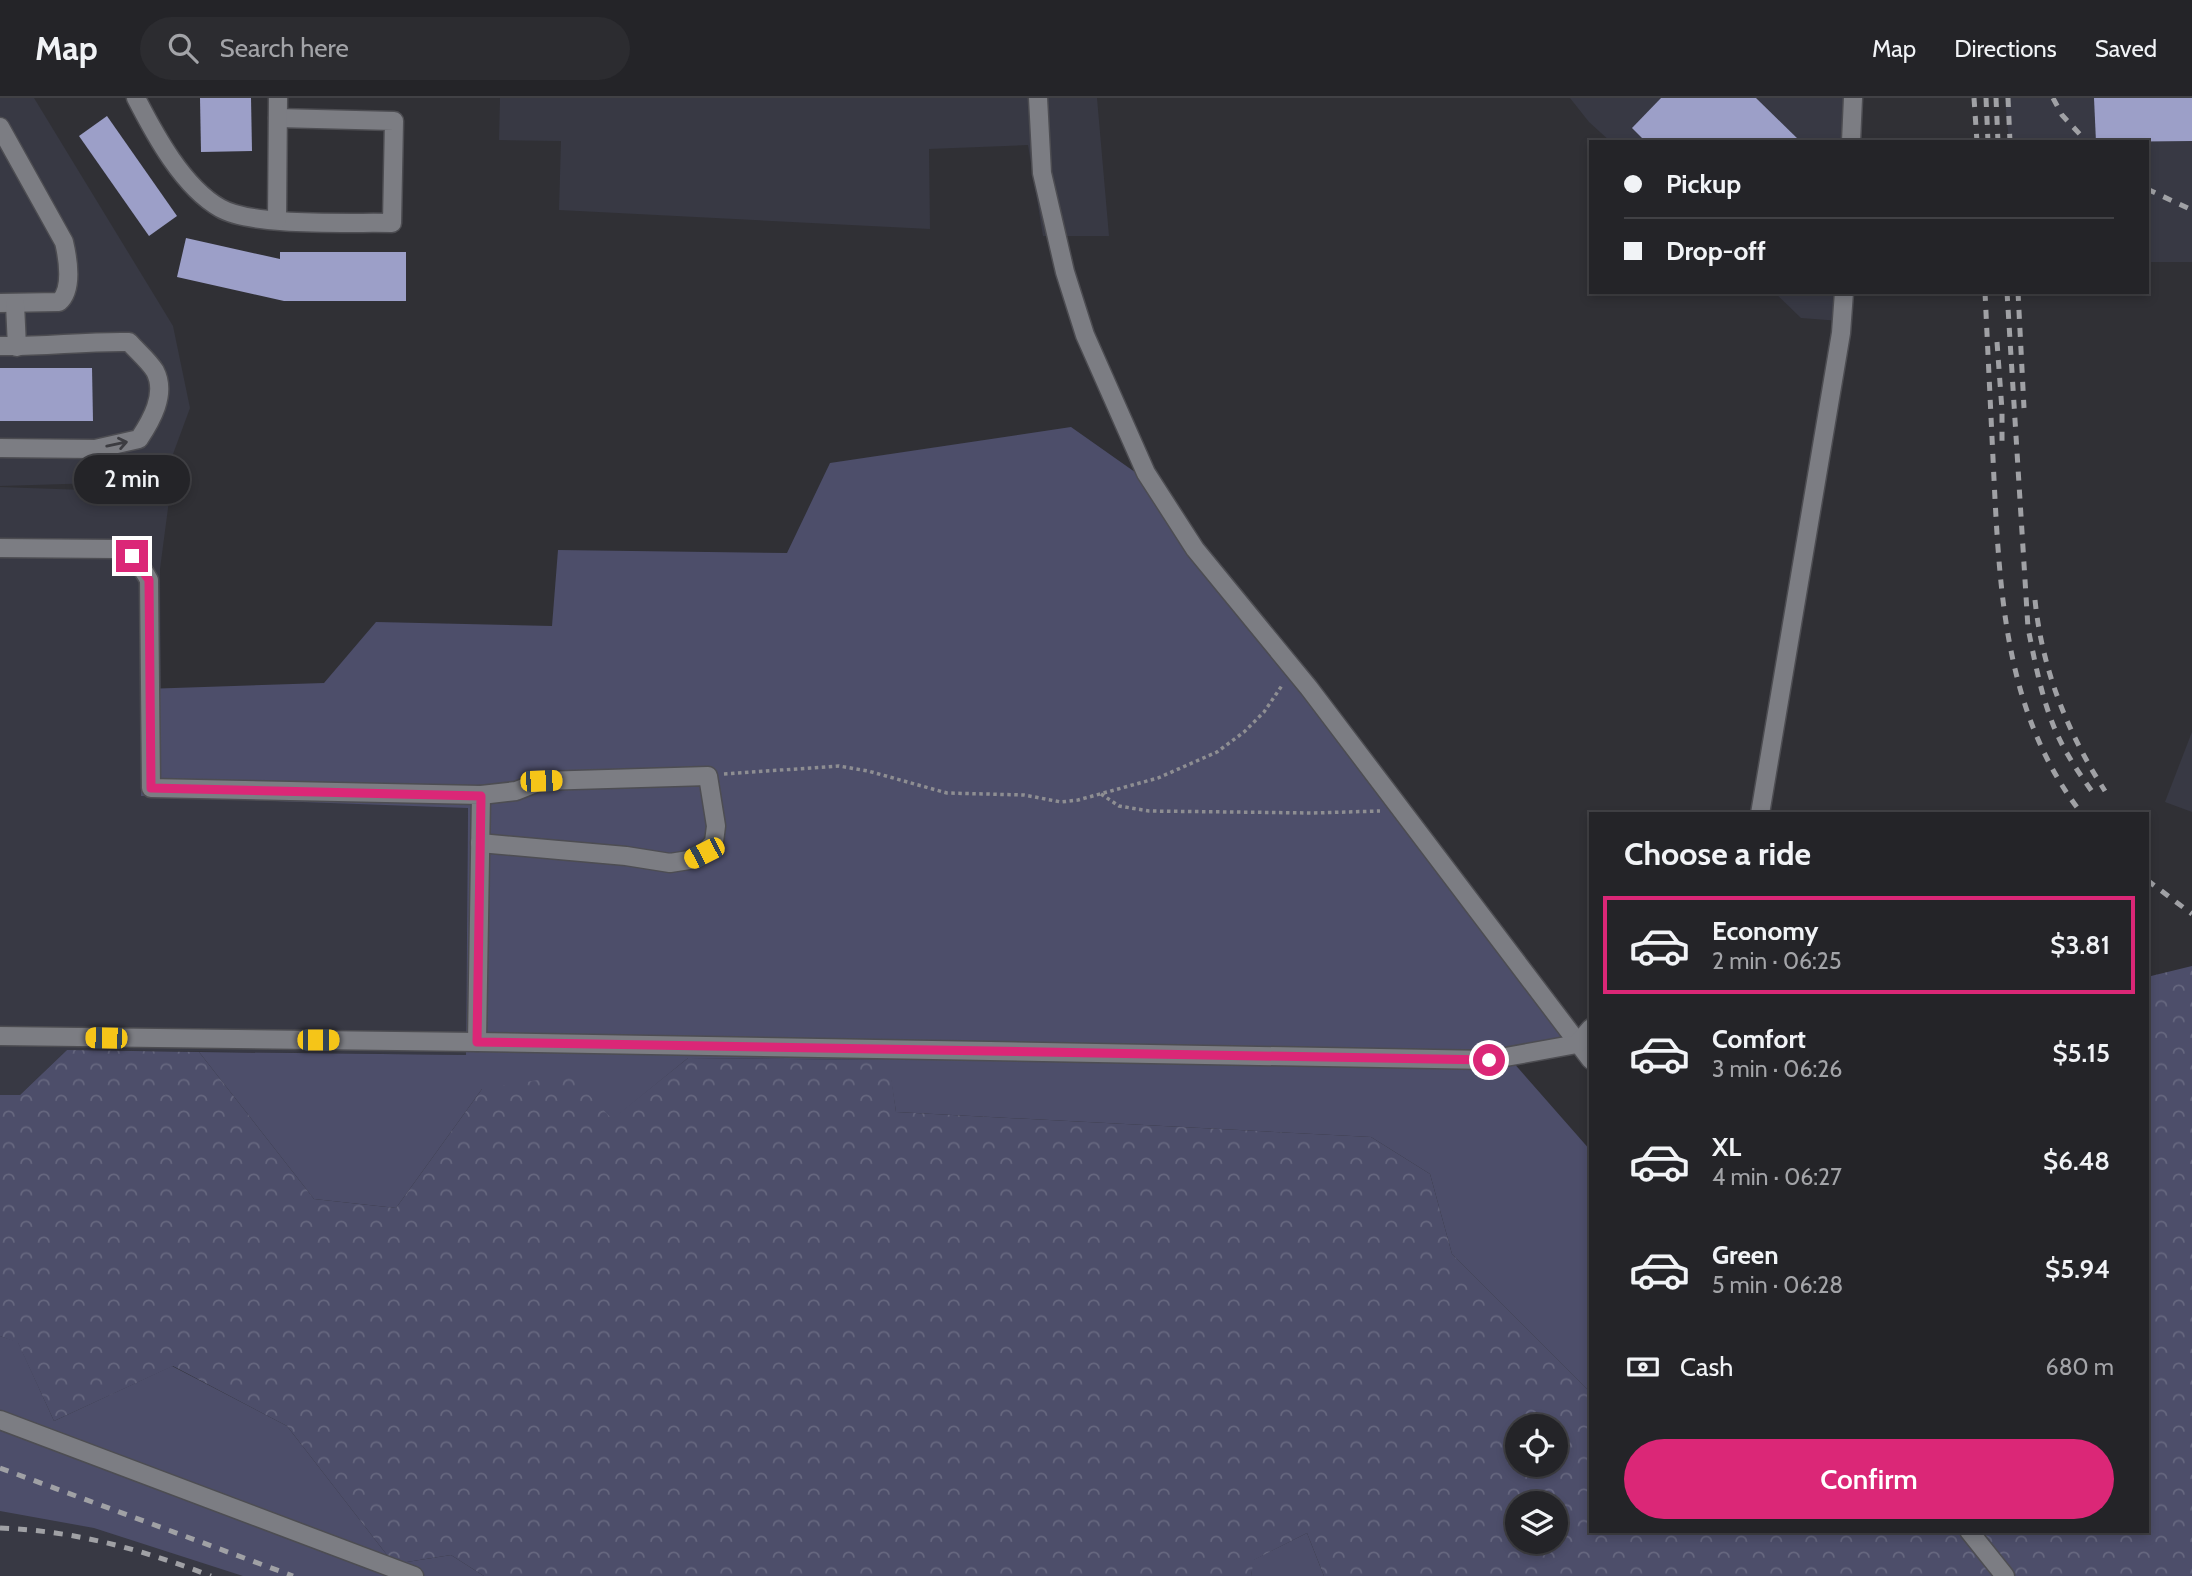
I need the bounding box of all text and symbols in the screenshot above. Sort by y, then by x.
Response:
search box [140,17,630,80]
text: Map [35,28,98,68]
icon: search [164,29,202,67]
text: Search here [220,32,349,64]
text: Map [1872,34,1916,63]
text: Directions [1954,34,2057,63]
text: Saved [2095,34,2157,63]
text: Pickup [1666,168,1741,200]
text: Drop-off [1666,235,1766,267]
one-way arrow [105,437,128,450]
callout: 2 min [74,454,190,504]
text: 2 min [104,465,160,493]
route end [116,540,148,572]
car [520,770,563,792]
car [681,834,728,872]
text: Choose a ride [1624,834,1811,873]
icon: car [1628,914,1691,977]
text: Economy [1712,915,1818,947]
text: $3.81 [2050,929,2110,961]
text: 2 min · 06:25 [1712,947,1841,975]
icon: car [1628,1022,1691,1085]
text: Comfort [1712,1023,1806,1055]
car [85,1027,128,1049]
car [298,1030,340,1051]
text: $5.15 [2052,1037,2110,1069]
route start [1473,1044,1505,1076]
text: 3 min · 06:26 [1712,1055,1842,1083]
icon: car [1628,1130,1691,1193]
text: XL [1712,1131,1741,1163]
text: $6.48 [2043,1145,2110,1177]
text: 4 min · 06:27 [1712,1163,1842,1191]
icon: car [1628,1238,1691,1301]
text: Green [1712,1239,1779,1271]
text: $5.94 [2045,1253,2110,1285]
text: 5 min · 06:28 [1712,1271,1843,1299]
icon: cash [1624,1348,1662,1386]
text: Cash [1680,1351,1733,1383]
text: 680 m [2046,1353,2114,1381]
map controls [1505,1414,1568,1554]
button: locate [1505,1414,1568,1477]
button: Confirm [1624,1439,2114,1519]
button: layers [1505,1491,1568,1554]

